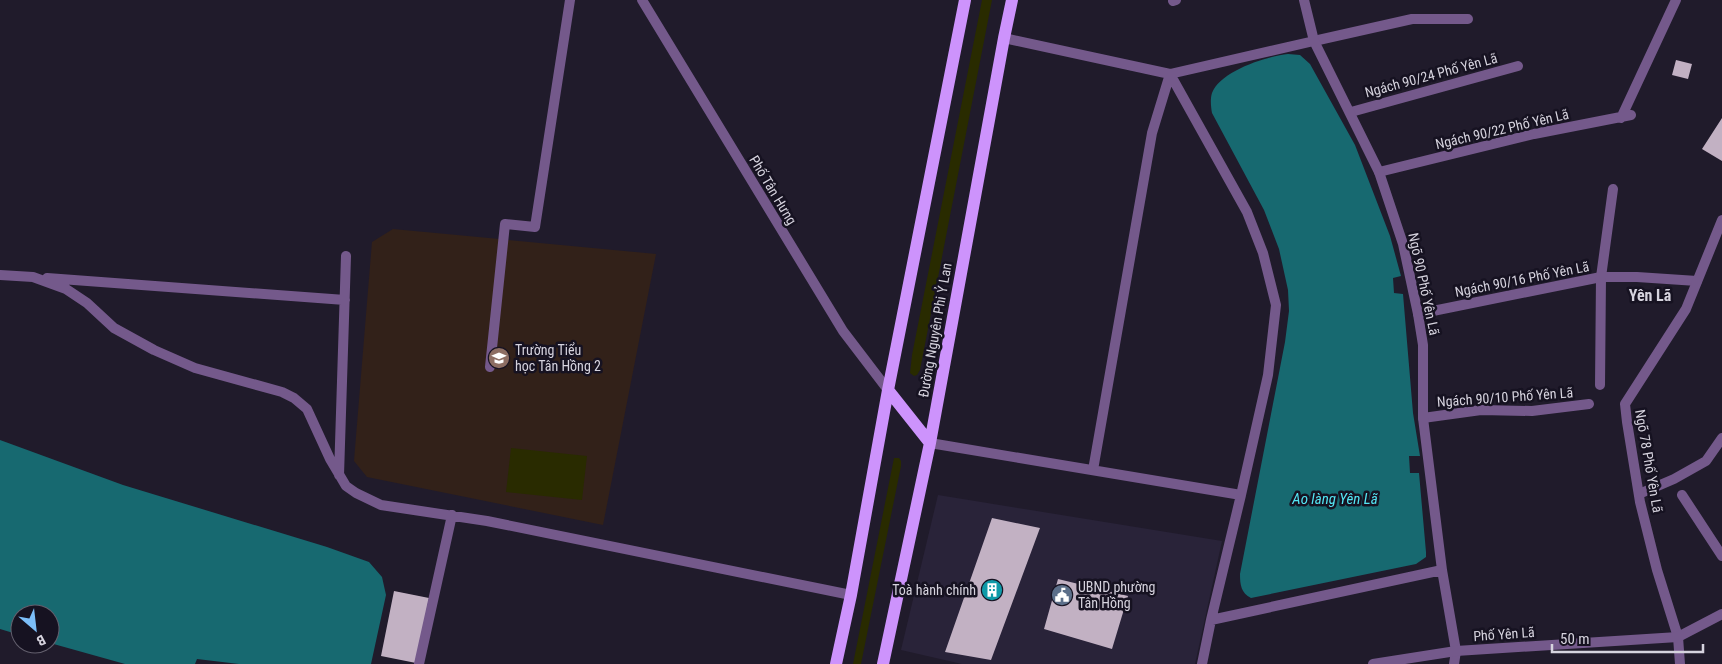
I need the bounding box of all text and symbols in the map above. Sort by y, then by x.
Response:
street label: Ngách 90/24 Phố Yên Lã [1363,50,1499,100]
street label: Ngách 90/22 Phố Yên Lã [1434,106,1570,152]
street label: Phố Tân Hưng [746,153,800,227]
street label: Ngõ 90 Phố Yên Lã [1405,231,1443,337]
street label: Ngách 90/16 Phố Yên Lã [1454,258,1590,300]
street label: Đường Nguyên Phi Ỷ Lan [914,261,955,398]
district label: Yên Lã [1629,286,1672,305]
place label: Trường Tiểu học Tân Hồng 2 [515,342,601,374]
school or university icon: Trường Tiểu học Tân Hồng 2 [487,346,511,370]
street label: Ngách 90/10 Phố Yên Lã [1436,384,1574,410]
street label: Ngõ 78 Phố Yên Lã [1632,408,1666,514]
water label: Ao làng Yên Lã [1291,490,1378,508]
building icon: Toà hành chính [980,578,1004,602]
place label: UBND phường Tân Hồng [1078,579,1155,611]
place label: Toà hành chính [892,582,976,598]
public building icon: UBND phường Tân Hồng [1050,583,1074,607]
north arrow [10,604,60,654]
scale bar [1552,622,1703,654]
street label: Phố Yên Lã [1473,624,1535,644]
text: 50 m [1560,630,1590,648]
text: B [34,632,48,649]

